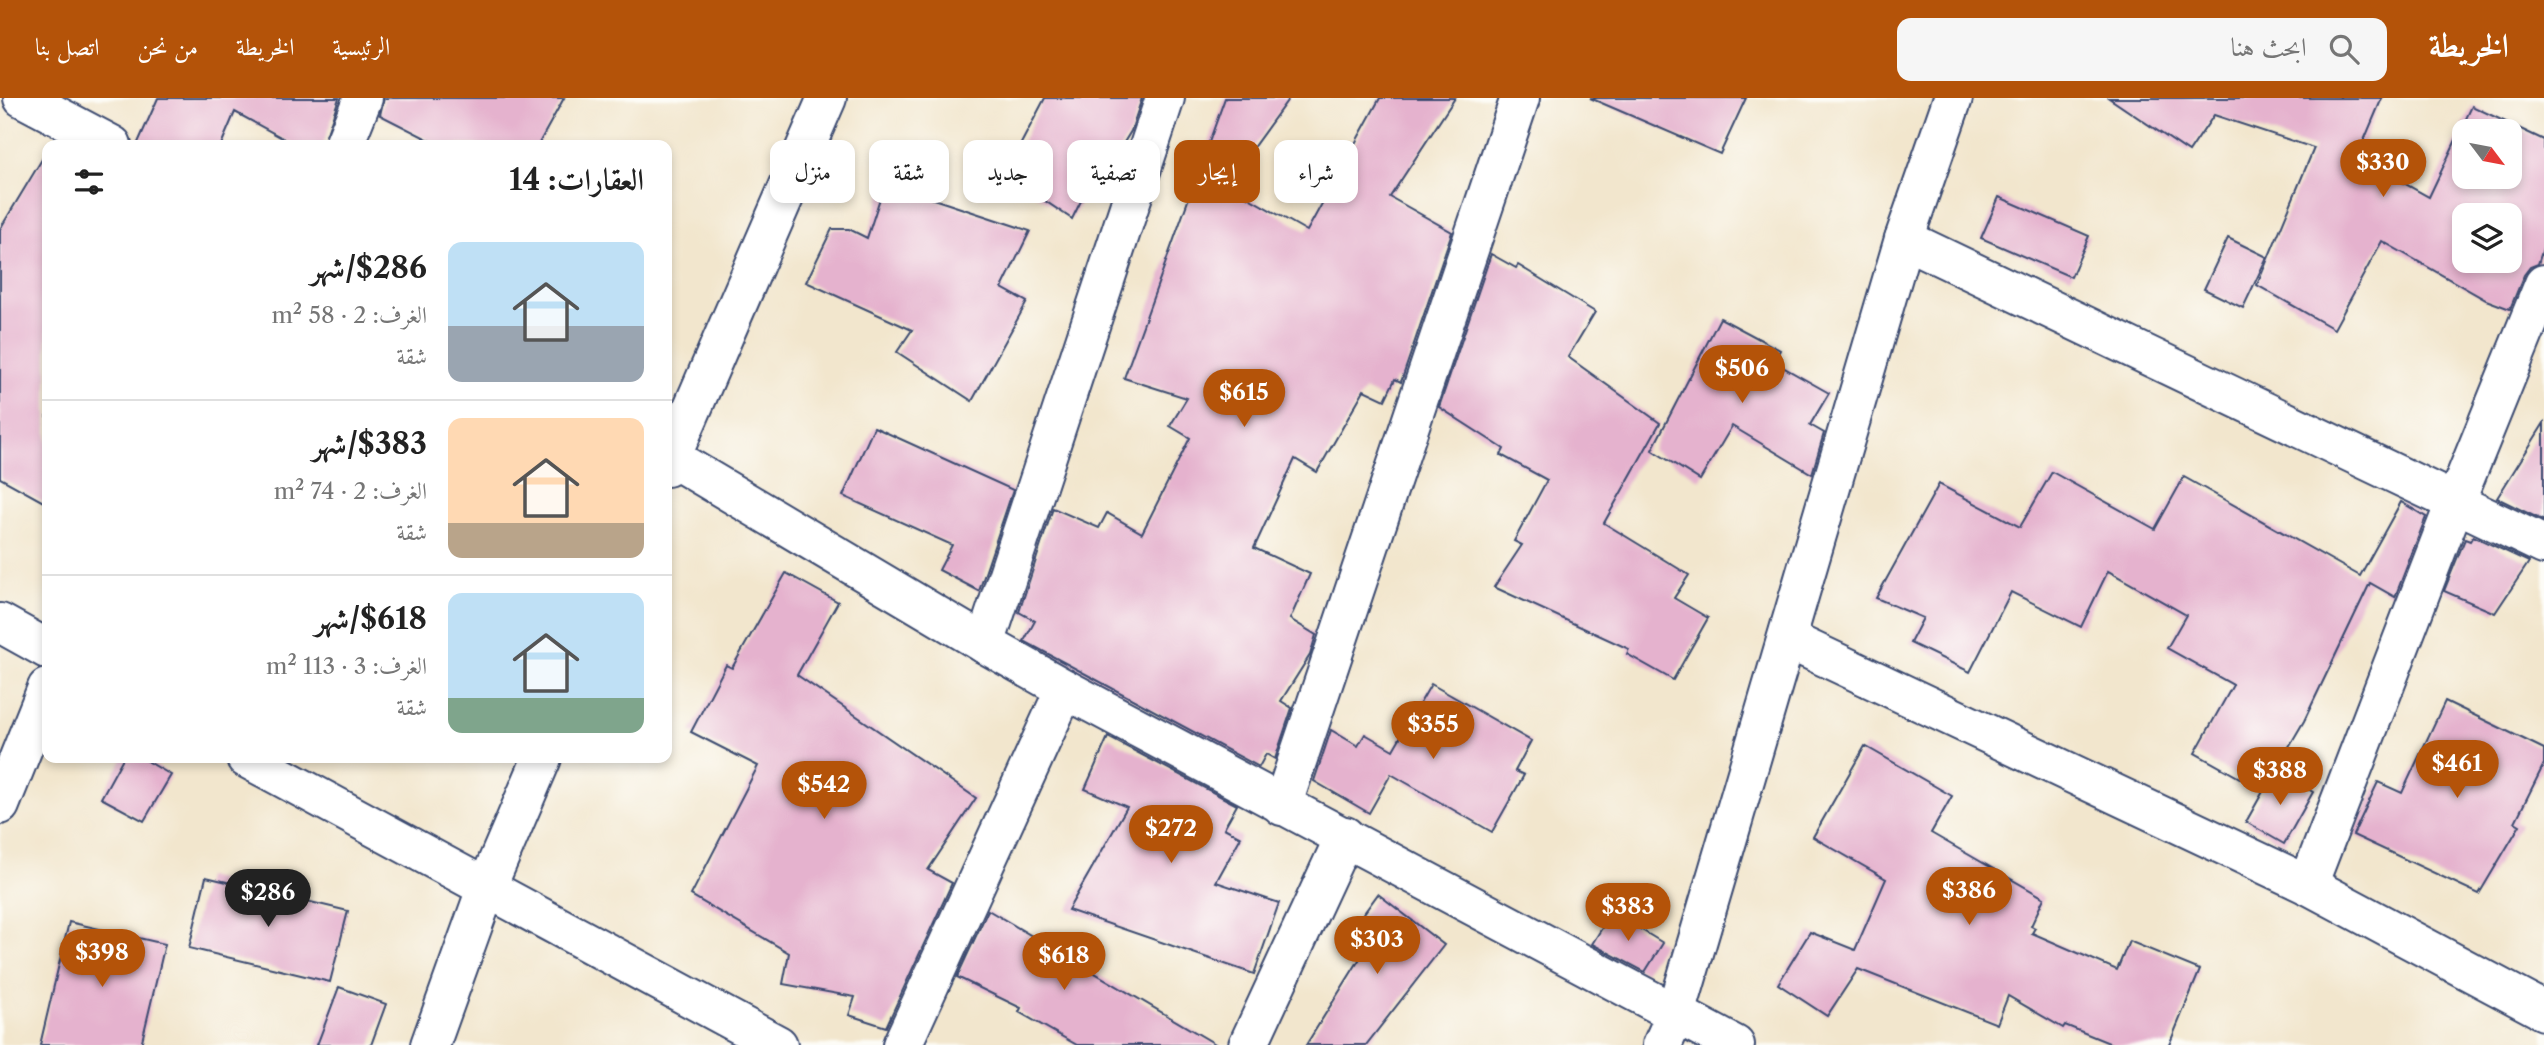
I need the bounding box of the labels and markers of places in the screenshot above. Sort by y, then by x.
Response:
pin: $330 [2342,140,2424,199]
pin: $506 [1701,345,1783,405]
pin: $615 [1203,370,1285,429]
pin: $355 [1392,702,1474,761]
pin: $461 [2416,740,2498,800]
pin: $388 [2239,748,2321,807]
pin: $542 [783,762,865,821]
pin: $272 [1130,806,1212,865]
pin: $386 [1928,868,2010,927]
pin: $286 [227,870,309,929]
pin: $383 [1587,884,1669,943]
pin: $303 [1336,916,1418,976]
pin: $398 [61,930,143,989]
pin: $618 [1023,932,1105,992]

